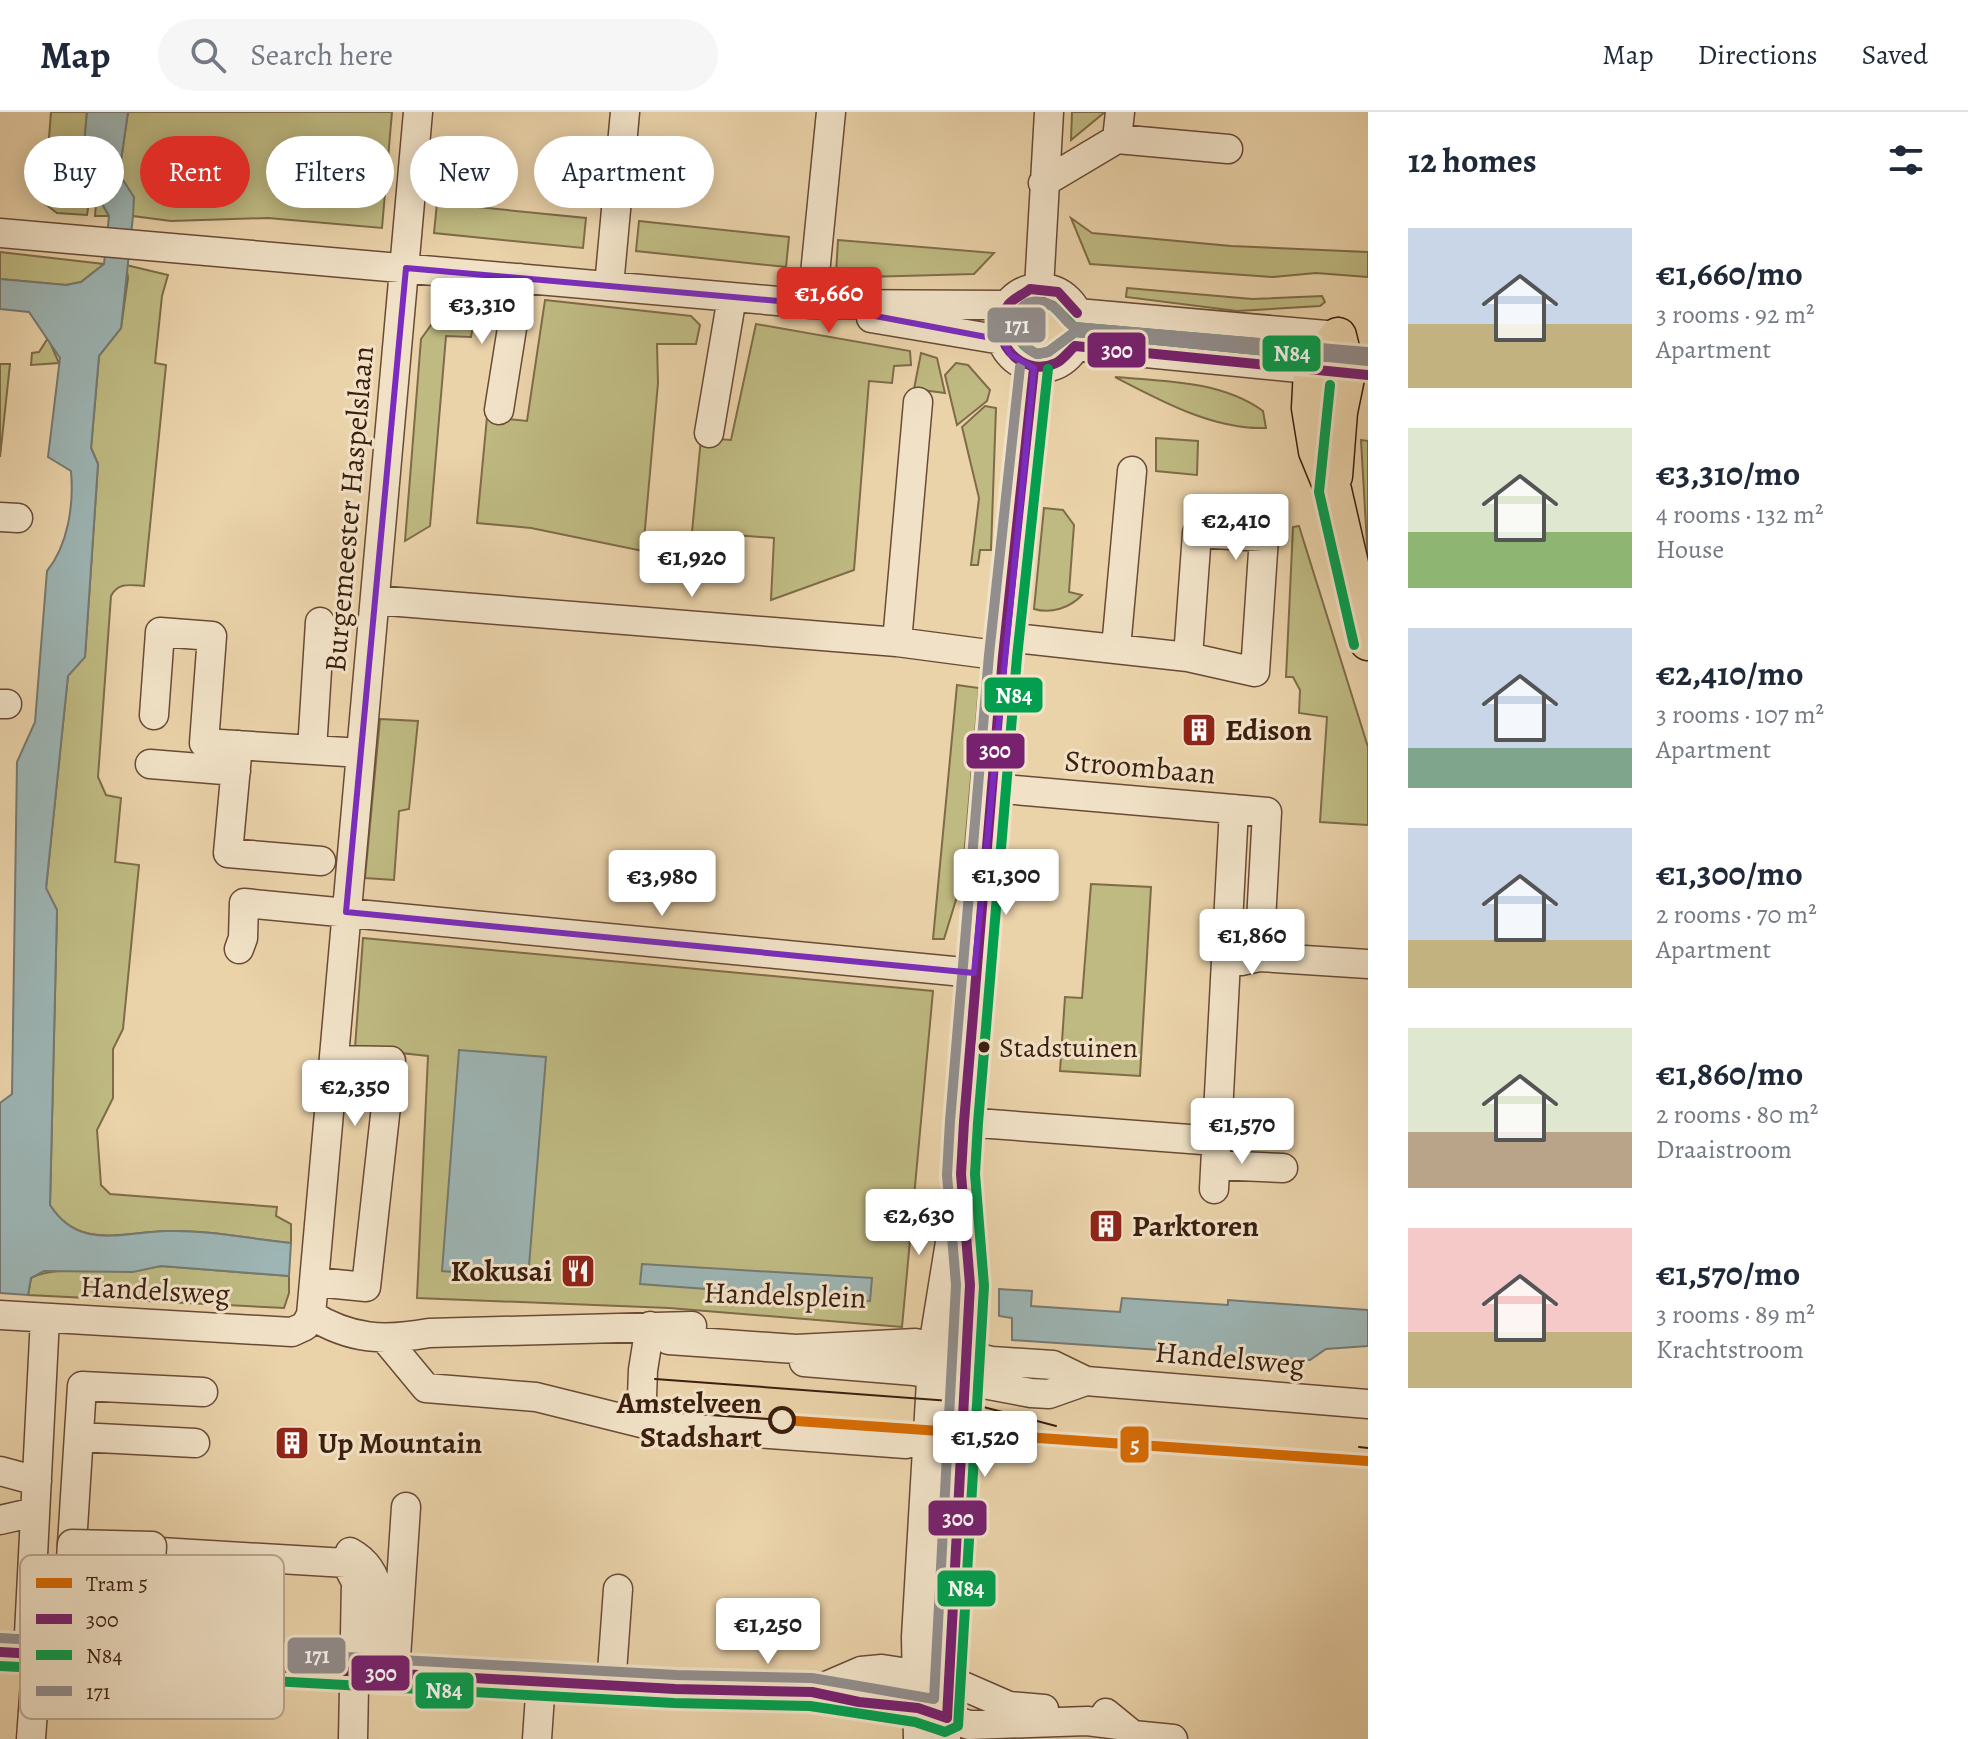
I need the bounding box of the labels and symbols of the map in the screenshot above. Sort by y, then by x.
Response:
pin: €1,660 [764,267,894,335]
pin: €3,310 [417,278,547,346]
line badge: 171 [986,306,1047,344]
text: 171 [1004,311,1030,341]
line badge: 300 [1086,331,1147,369]
line badge: N84 [1261,334,1322,373]
text: 300 [1101,336,1133,366]
text: N84 [1274,339,1310,369]
street label: Burgemeester Haspelslaan [315,344,383,674]
pin: €2,410 [1171,494,1301,562]
pin: €1,920 [627,531,757,599]
line badge: N84 [983,676,1044,714]
text: N84 [996,681,1032,711]
place label: Edison [1225,710,1312,750]
building icon: Edison [1180,711,1218,749]
line badge: 300 [965,732,1026,770]
text: 300 [979,736,1011,766]
street label: Stroombaan [1063,740,1217,794]
pin: €1,300 [941,849,1071,917]
pin: €3,980 [597,850,727,918]
pin: €1,860 [1187,909,1317,977]
place label: Stadstuinen [999,1029,1138,1067]
marker: Stadstuinen [976,1039,992,1055]
pin: €2,350 [290,1060,420,1128]
pin: €1,570 [1177,1098,1307,1166]
pin: €2,630 [854,1189,984,1257]
place label: Parktoren [1132,1206,1259,1246]
building icon: Parktoren [1087,1207,1125,1245]
place label: Kokusai [450,1251,552,1291]
restaurant icon: Kokusai [559,1252,597,1290]
street label: Handelsweg [79,1266,231,1314]
street label: Handelsplein [703,1272,867,1318]
street label: Handelsweg [1153,1332,1307,1384]
place label: Amstelveen Stadshart [616,1383,762,1457]
marker: Amstelveen Stadshart [769,1407,795,1433]
pin: €1,520 [920,1411,1050,1479]
place label: Up Mountain [318,1423,482,1463]
building icon: Up Mountain [273,1424,311,1462]
line badge: 5 [1119,1425,1150,1464]
text: 5 [1130,1430,1140,1460]
line badge: 300 [927,1499,988,1537]
text: 300 [942,1504,974,1534]
legend [20,1555,284,1719]
text: Tram 5 [86,1569,148,1599]
line badge: N84 [936,1569,997,1608]
text: N84 [948,1574,984,1604]
pin: €1,250 [703,1598,833,1666]
text: 300 [86,1605,119,1635]
line badge: 171 [286,1636,347,1675]
text: N84 [86,1641,122,1671]
text: 171 [304,1641,330,1671]
line badge: 300 [350,1654,411,1692]
text: 300 [365,1659,397,1689]
line badge: N84 [414,1671,475,1710]
text: N84 [426,1676,462,1706]
text: 171 [86,1677,110,1707]

